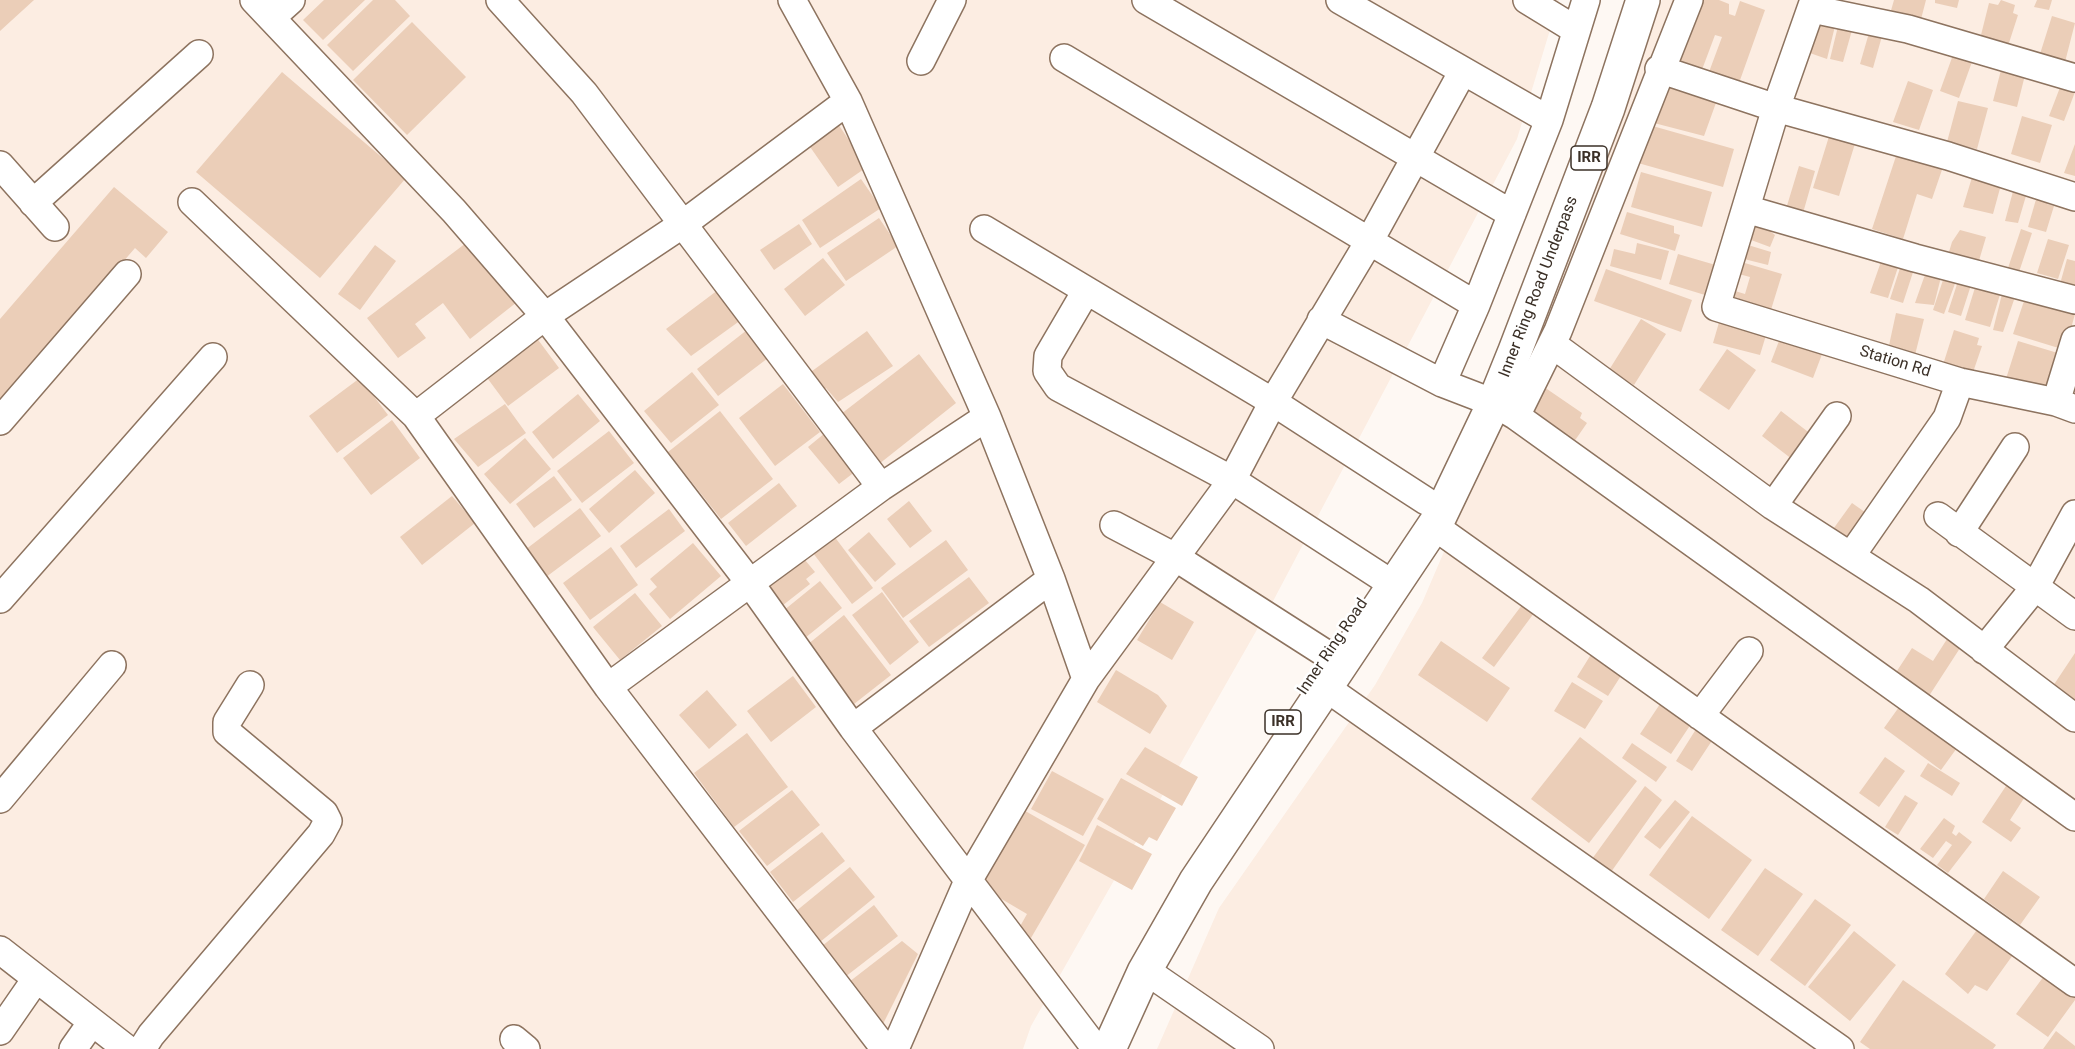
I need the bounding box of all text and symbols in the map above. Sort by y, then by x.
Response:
road number: IRR [1571,146,1607,170]
street label: Inner Ring Road Underpass [1496,194,1582,380]
street label: Station Rd [1857,342,1933,382]
street label: Inner Ring Road [1294,595,1372,699]
road number: IRR [1265,710,1301,734]

